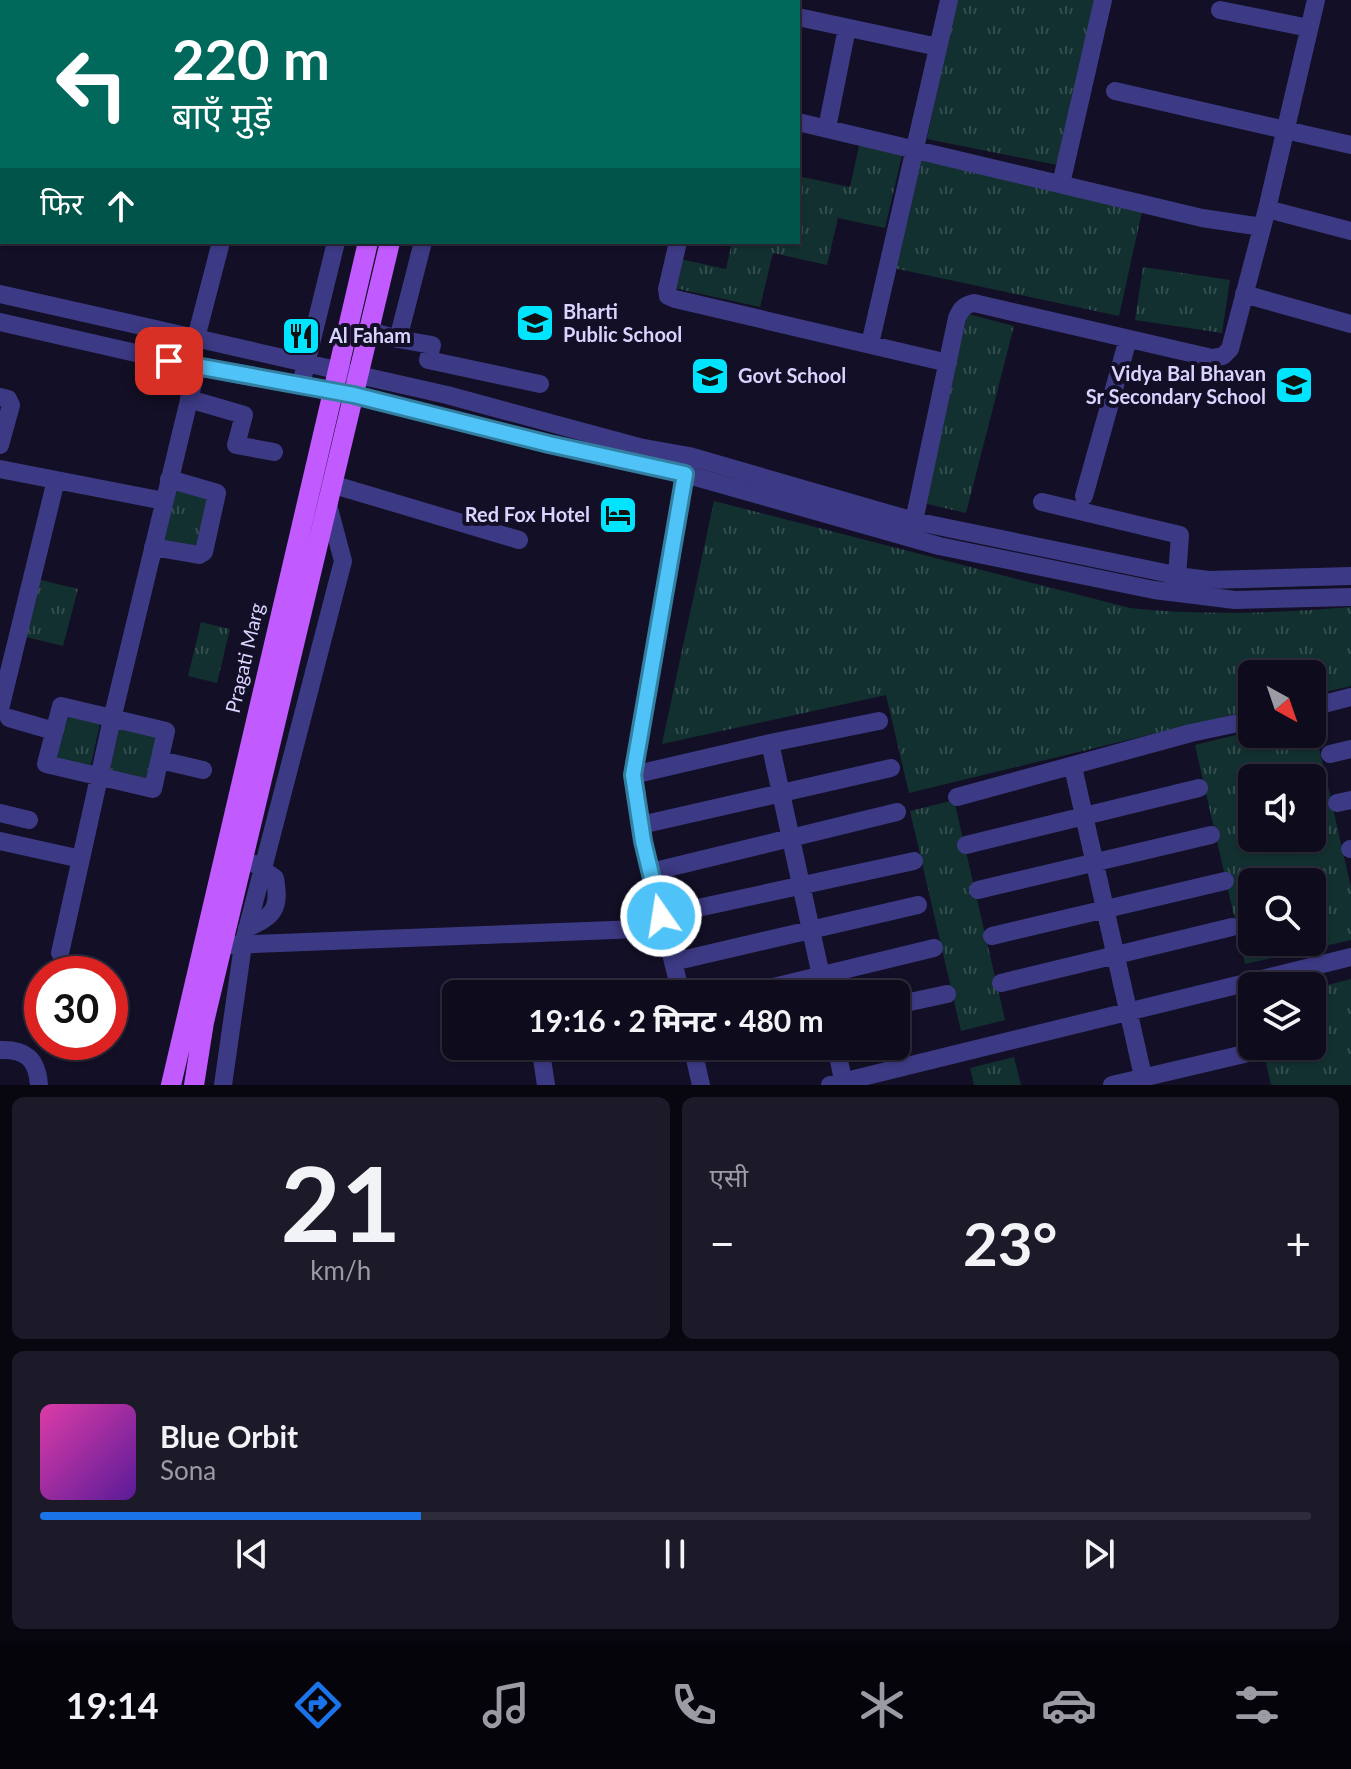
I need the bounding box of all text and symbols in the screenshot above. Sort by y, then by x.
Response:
text: 220 m [172,25,330,92]
icon: left [40,32,144,136]
text: बाएँ मुड़ें [172,93,272,137]
icon: ahead [99,184,143,228]
text: फिर [40,185,83,221]
place label: Bharti Public School [563,299,682,346]
school or university icon: Bharti Public School [514,302,556,344]
restaurant icon: Al Faham [280,315,322,357]
place label: Al Faham [328,323,411,347]
pin [135,327,203,395]
icon: arrive [147,339,191,383]
school or university icon: Govt School [689,355,731,397]
place label: Vidya Bal Bhavan Sr Secondary School [1086,361,1266,408]
place label: Govt School [738,363,846,387]
school or university icon: Vidya Bal Bhavan Sr Secondary School [1273,364,1315,406]
hotel icon: Red Fox Hotel [597,494,639,536]
place label: Red Fox Hotel [465,502,590,526]
street label: Pragati Marg [220,600,268,715]
north arrow [1238,660,1326,748]
map controls [1238,660,1326,1060]
button: sound [1238,764,1326,852]
button: search [1238,868,1326,956]
position arrow [619,874,703,958]
speed limit sign: 30 [24,956,128,1060]
button: layers [1238,972,1326,1060]
text: 19:16 · 2 मिनट · 480 m [528,1002,824,1038]
text: 21 [280,1139,401,1264]
text: एसी [710,1161,748,1193]
text: 23° [963,1207,1058,1279]
text: − [710,1217,735,1269]
text: + [1285,1217,1311,1269]
text: km/h [310,1254,371,1286]
text: Blue Orbit [160,1418,298,1454]
text: Sona [160,1454,216,1486]
icon: previous [230,1532,274,1576]
icon: pause [653,1532,697,1576]
icon: next [1077,1532,1121,1576]
icon: directions [290,1677,346,1733]
icon: music [478,1677,534,1733]
icon: phone [666,1677,722,1733]
icon: climate [854,1677,910,1733]
icon: car [1041,1677,1097,1733]
icon: filters [1229,1677,1285,1733]
text: 19:14 [66,1683,159,1727]

